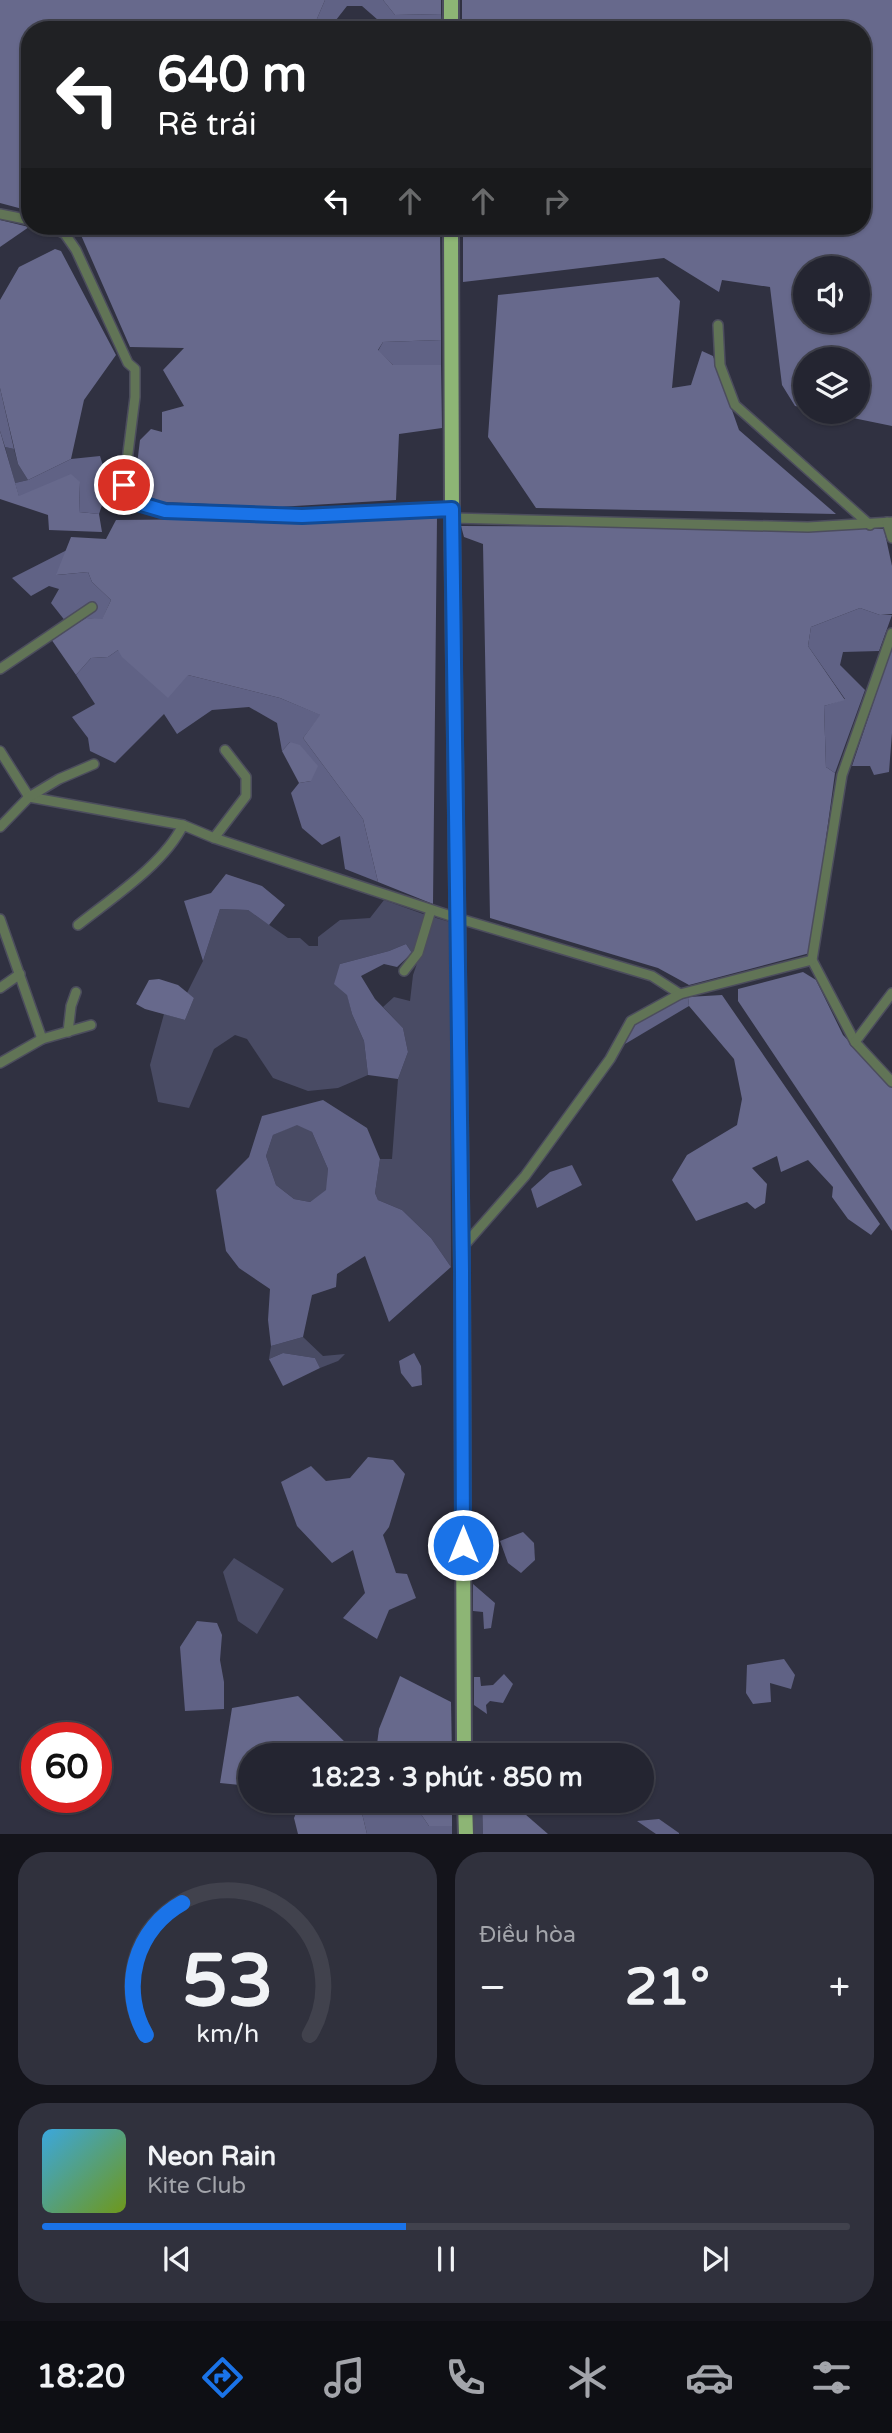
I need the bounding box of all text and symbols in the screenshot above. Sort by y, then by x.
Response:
text: 640 m [157,46,307,105]
icon: left [42,49,133,140]
text: Rẽ trái [157,106,257,144]
icon: left [318,182,356,220]
icon: ahead [391,182,429,220]
icon: ahead [464,182,502,220]
icon: right [537,182,575,220]
map controls [793,256,870,424]
button: sound [793,256,870,333]
button: layers [793,347,870,424]
pin [94,455,154,515]
icon: arrive [105,466,143,504]
position arrow [426,1508,500,1582]
speed limit sign: 60 [21,1722,112,1813]
text: 18:23 · 3 phút · 850 m [309,1762,583,1793]
text: Điều hòa [479,1921,576,1949]
text: 53 [182,1938,273,2026]
text: 21° [625,1956,710,2019]
text: − [479,1965,506,2011]
text: + [829,1965,850,2011]
text: km/h [196,2018,259,2048]
text: Neon Rain [147,2141,276,2172]
text: Kite Club [147,2172,246,2200]
icon: previous [158,2240,196,2278]
icon: pause [427,2240,465,2278]
icon: next [696,2240,734,2278]
icon: directions [198,2353,247,2402]
icon: music [320,2353,369,2402]
icon: phone [441,2353,490,2402]
icon: climate [563,2353,612,2402]
icon: car [685,2353,734,2402]
icon: filters [807,2353,856,2402]
text: 18:20 [36,2358,125,2396]

